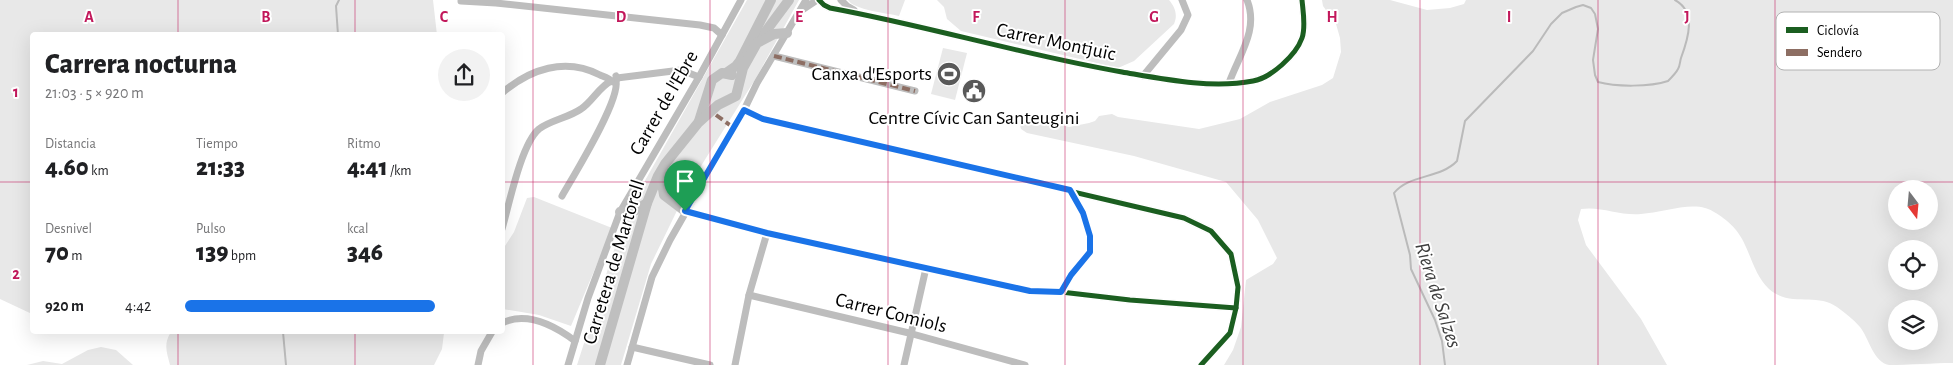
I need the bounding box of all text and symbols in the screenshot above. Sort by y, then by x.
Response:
text: A [84,9,94,25]
text: B [261,9,271,25]
text: C [440,9,449,25]
text: D [616,9,627,25]
text: E [795,9,803,25]
text: F [972,9,980,25]
text: G [1149,9,1159,25]
text: H [1326,9,1338,25]
text: I [1507,9,1511,25]
text: J [1684,9,1690,25]
legend [1776,12,1940,70]
street label: Carrer Montjuïc [995,20,1118,64]
text: Ciclovía [1817,24,1860,38]
text: Sendero [1817,46,1862,60]
street label: Carrer de l'Ebre [626,47,702,159]
button: share [438,49,490,101]
text: Carrera nocturna [45,51,237,79]
sports icon: Canxa d'Esports [936,61,962,87]
place label: Canxa d'Esports [812,64,932,84]
public building icon: Centre Cívic Can Santeugini [961,78,987,104]
text: 1 [13,84,19,100]
text: 21:03 · 5 × 920 m [45,85,144,101]
place label: Centre Cívic Can Santeugini [868,108,1080,128]
text: Distancia [45,137,96,151]
text: Tiempo [196,137,238,151]
text: Ritmo [347,137,381,151]
text: 4.60 [45,155,89,180]
text: 21:33 [196,155,245,180]
text: 4:41 [347,155,388,180]
pin [664,160,706,211]
text: km [89,164,109,178]
text: /km [388,164,412,178]
icon: arrive [671,167,699,195]
street label: Carretera de Martorell [579,177,649,347]
north arrow [1888,180,1938,230]
map controls [1888,180,1938,350]
text: Desnivel [45,222,92,236]
text: Pulso [196,222,226,236]
text: kcal [347,222,368,236]
text: 70 [45,240,69,265]
text: 139 [196,240,228,265]
text: 346 [347,240,383,265]
water label: Riera de Salzes [1411,240,1465,351]
button: locate [1888,240,1938,290]
text: m [69,249,82,263]
text: bpm [228,249,256,263]
text: 2 [12,266,20,282]
street label: Carrer Comiols [833,290,949,336]
text: 920 m [45,298,84,314]
text: 4:42 [125,298,151,314]
button: layers [1888,300,1938,350]

